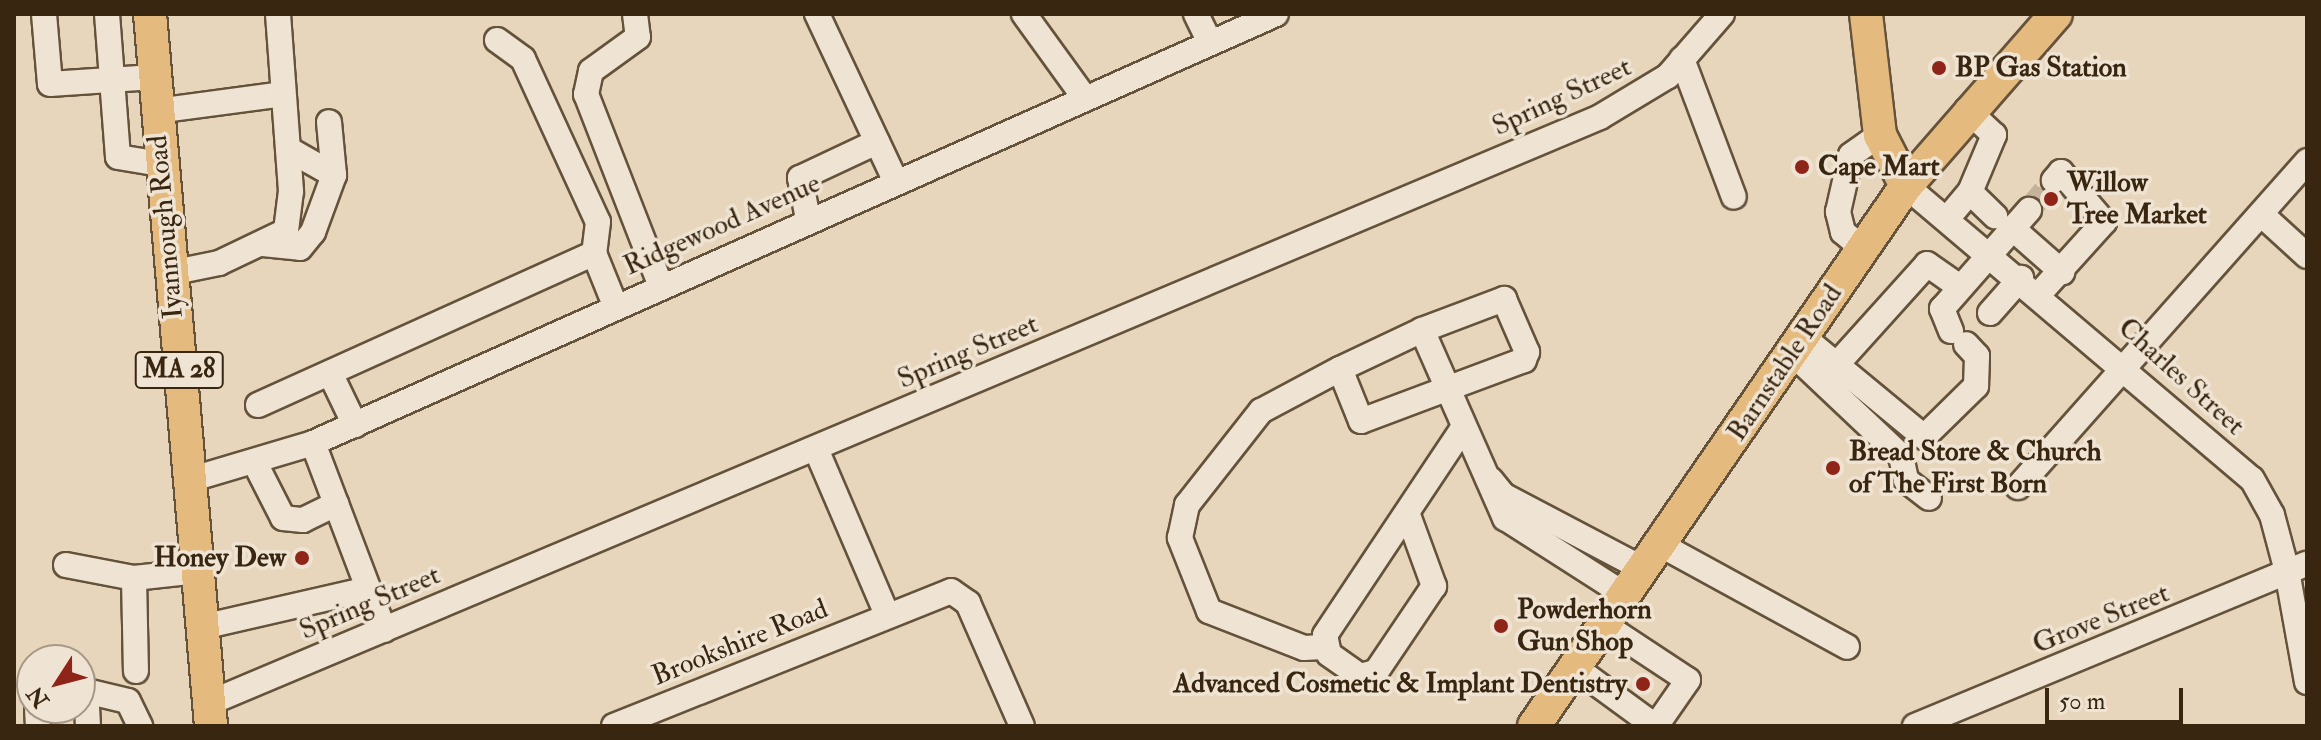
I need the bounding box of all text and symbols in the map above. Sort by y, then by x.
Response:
street label: Spring Street [1487,50,1637,144]
place label: BP Gas Station [1955,51,2127,85]
marker: BP Gas Station [1930,59,1948,77]
street label: Iyannough Road [141,134,191,320]
place label: Cape Mart [1818,150,1940,184]
marker: Cape Mart [1793,158,1811,176]
place label: Willow Tree Market [2067,166,2207,232]
street label: Ridgewood Avenue [619,167,825,283]
marker: Willow Tree Market [2042,190,2060,208]
street label: Barnstable Road [1720,278,1850,448]
street label: Spring Street [893,307,1043,397]
street label: Charles Street [2111,311,2251,443]
road number: MA 28 [133,348,225,392]
place label: Bread Store & Church of The First Born [1849,435,2102,501]
marker: Bread Store & Church of The First Born [1824,459,1842,477]
place label: Honey Dew [154,541,286,575]
marker: Honey Dew [293,549,311,567]
street label: Spring Street [295,558,445,648]
street label: Grove Street [2028,576,2174,662]
street label: Brookshire Road [647,592,833,694]
place label: Powderhorn Gun Shop [1517,593,1652,659]
marker: Powderhorn Gun Shop [1492,617,1510,635]
north arrow [16,644,96,724]
place label: Advanced Cosmetic & Implant Dentistry [1174,667,1627,701]
scale bar [2049,672,2187,722]
marker: Advanced Cosmetic & Implant Dentistry [1634,675,1652,693]
text: N [21,681,55,713]
text: 50 m [2059,686,2105,717]

